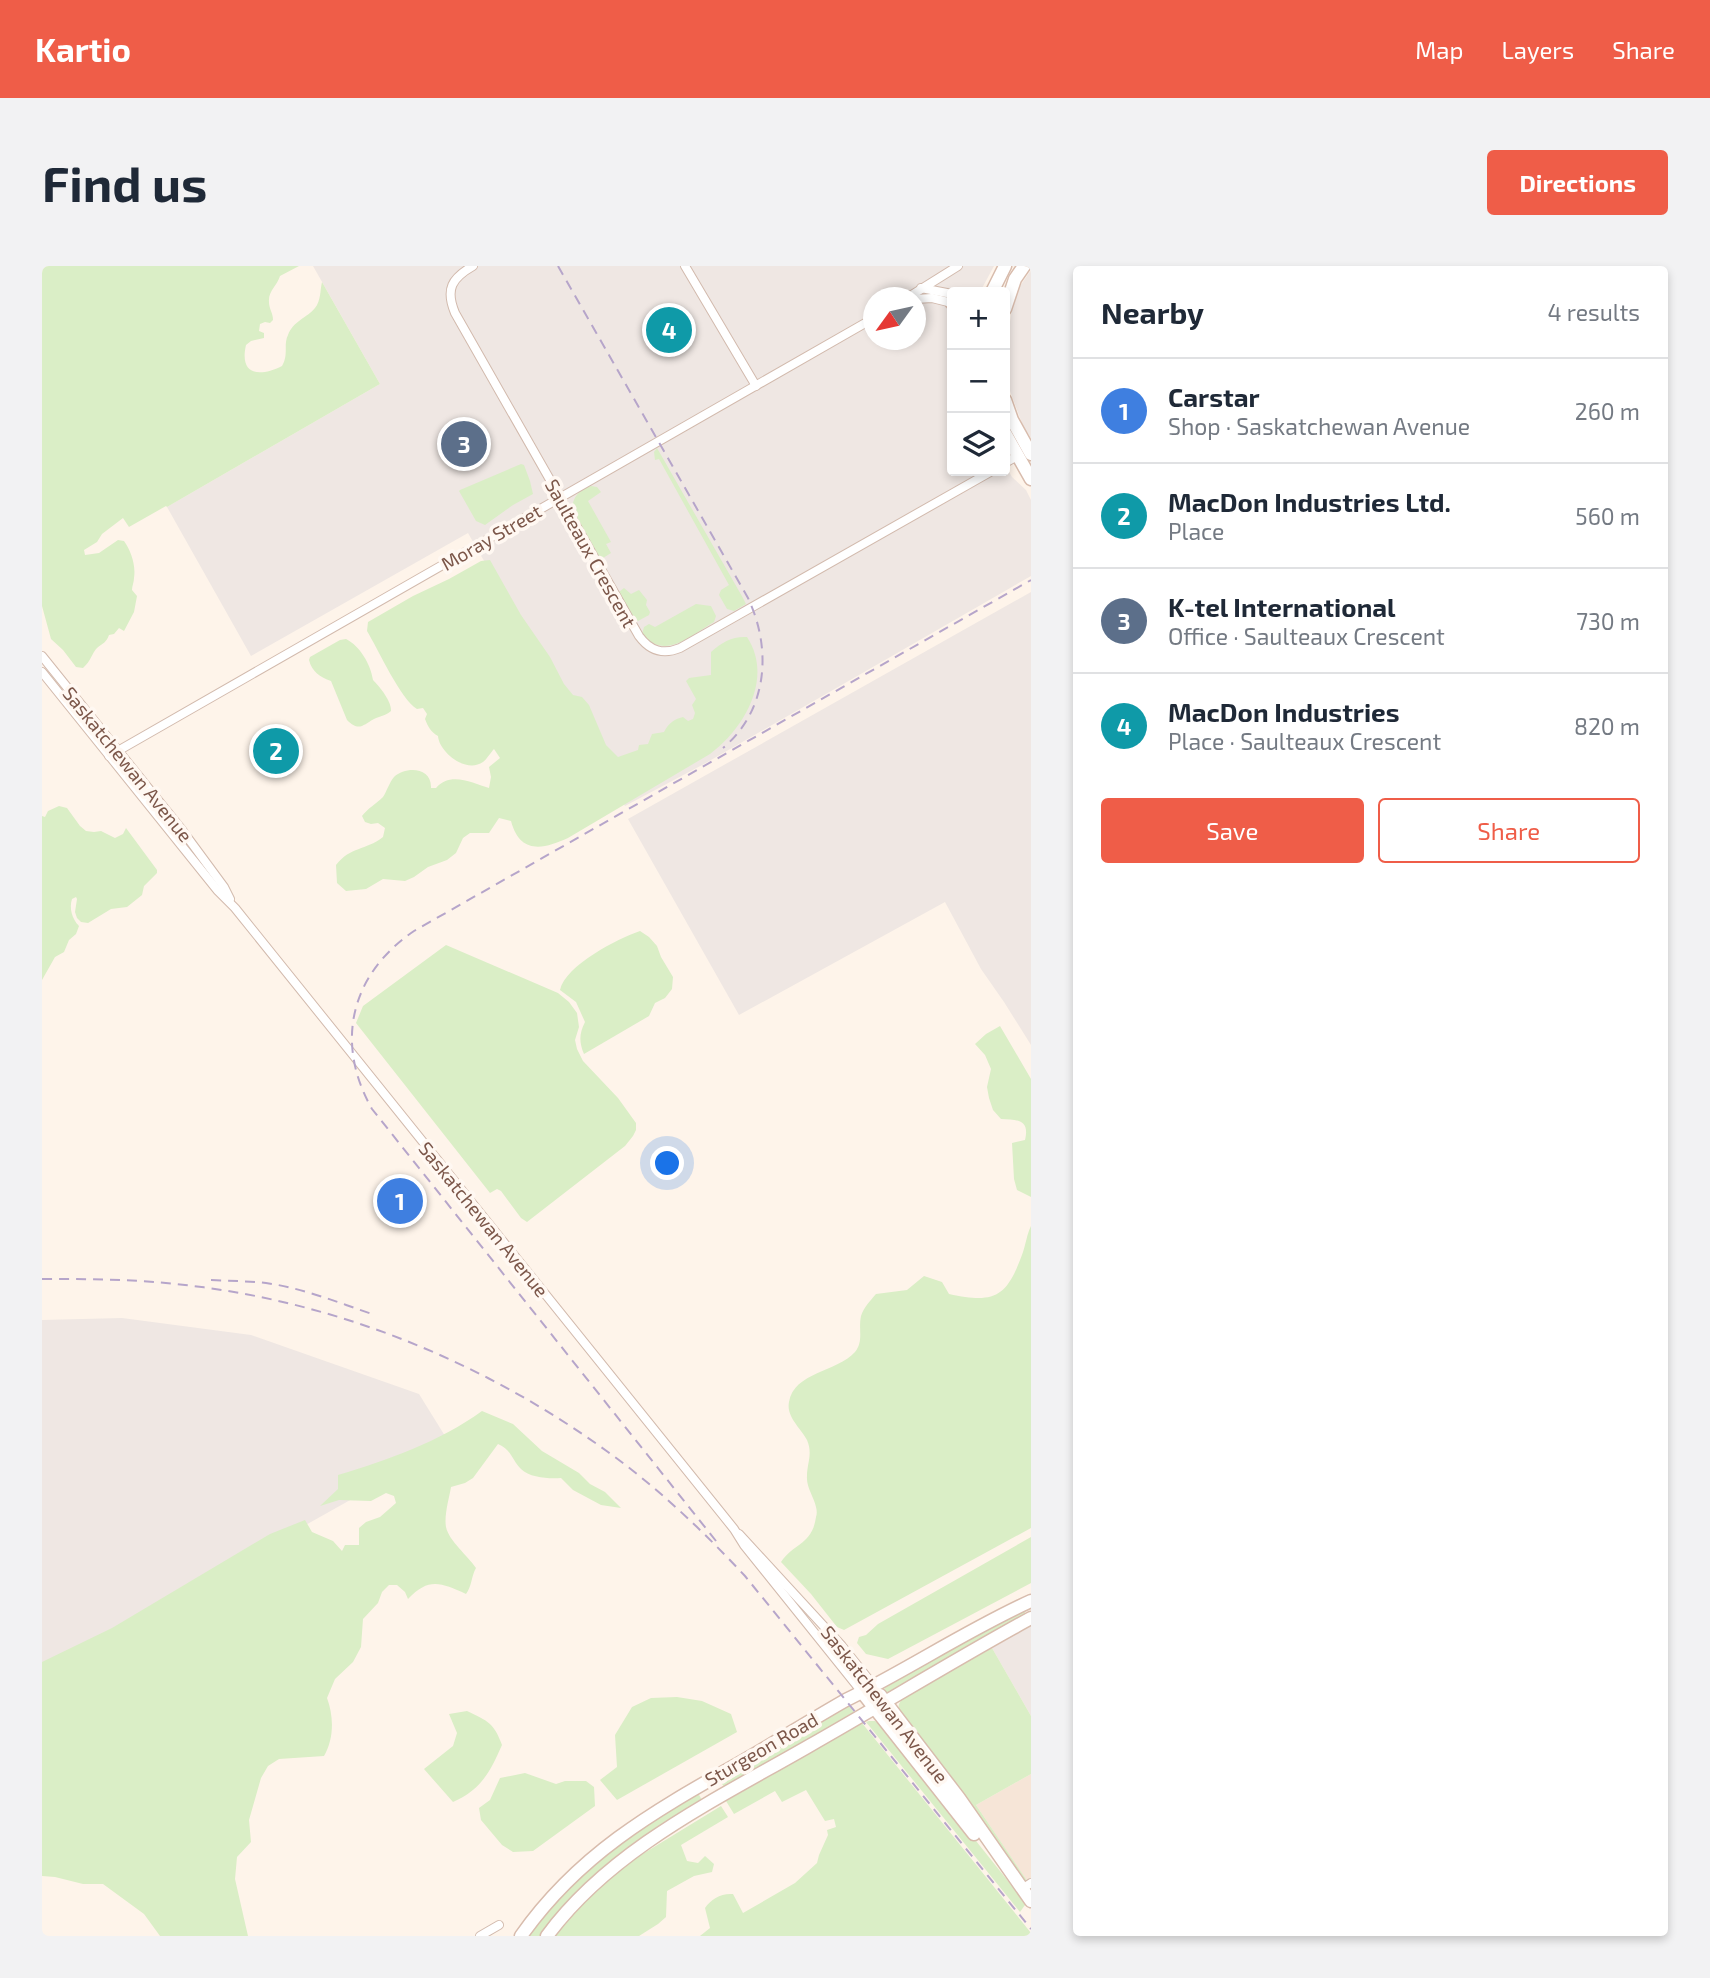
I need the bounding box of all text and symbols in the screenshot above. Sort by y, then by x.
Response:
text: Kartio [35,29,131,69]
text: Map [1415,35,1463,64]
text: Layers [1501,35,1574,64]
text: Share [1612,35,1675,64]
button: Directions [1487,150,1668,215]
text: Find us [42,153,207,212]
north arrow [863,287,926,350]
map controls [947,287,1010,476]
button: + [947,287,1010,350]
text: Nearby [1101,294,1204,330]
text: 4 results [1548,298,1640,326]
pin: 4 [646,304,692,356]
button: − [947,350,1010,413]
text: Carstar [1168,381,1260,412]
text: 1 [1119,397,1129,425]
text: 260 m [1575,397,1640,425]
text: Shop · Saskatchewan Avenue [1168,412,1470,440]
button: layers [947,413,1010,476]
pin: 3 [441,418,487,470]
street label: Saulteaux Crescent [541,475,641,631]
text: MacDon Industries Ltd. [1168,486,1451,517]
street label: Moray Street [437,499,545,575]
text: 2 [1117,502,1131,530]
text: 560 m [1575,502,1640,530]
text: Place [1168,517,1224,545]
text: K-tel International [1168,591,1396,622]
text: 3 [1117,607,1131,635]
text: 730 m [1576,607,1640,635]
text: Office · Saulteaux Crescent [1168,622,1445,650]
street label: Saskatchewan Avenue [58,682,198,846]
text: MacDon Industries [1168,696,1400,727]
text: 4 [1117,712,1131,740]
text: 820 m [1574,712,1640,740]
pin: 2 [253,725,299,777]
text: Place · Saulteaux Crescent [1168,727,1441,755]
button: Save [1101,798,1364,863]
button: Share [1378,798,1640,863]
street label: Saskatchewan Avenue [414,1137,554,1301]
your location [650,1146,684,1180]
pin: 1 [377,1175,423,1227]
street label: Saskatchewan Avenue [816,1621,954,1787]
street label: Sturgeon Road [700,1707,822,1791]

